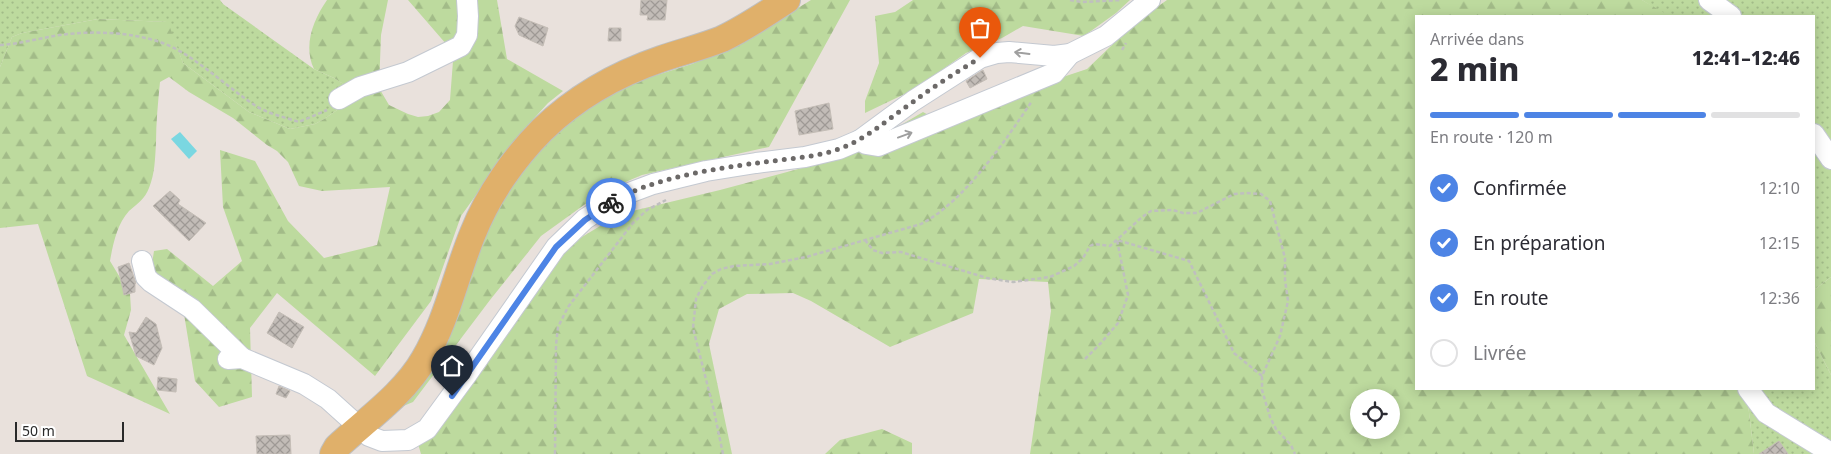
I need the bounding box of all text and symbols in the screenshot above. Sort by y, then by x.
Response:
pin [959,7,1001,58]
icon: bag [966,14,994,42]
text: Arrivée dans [1430,28,1524,50]
text: 12:41–12:46 [1692,45,1800,71]
text: 2 min [1430,47,1519,90]
one-way arrow [1014,48,1030,58]
text: En route · 120 m [1430,126,1553,148]
one-way arrow [897,130,912,139]
icon: check [1430,174,1458,202]
text: Confirmée [1473,175,1567,201]
text: 12:10 [1759,177,1800,199]
courier [586,178,636,228]
icon: bike [597,189,625,217]
icon: check [1430,229,1458,257]
text: En préparation [1473,230,1606,256]
text: 12:15 [1759,232,1800,254]
icon: check [1430,284,1458,312]
text: En route [1473,285,1549,311]
text: 12:36 [1759,287,1800,309]
text: Livrée [1473,340,1526,366]
pin [431,345,473,396]
icon: home [438,352,466,380]
map controls [1350,389,1400,439]
button: locate [1350,389,1400,439]
scale bar [15,419,124,442]
text: 50 m [22,421,55,440]

